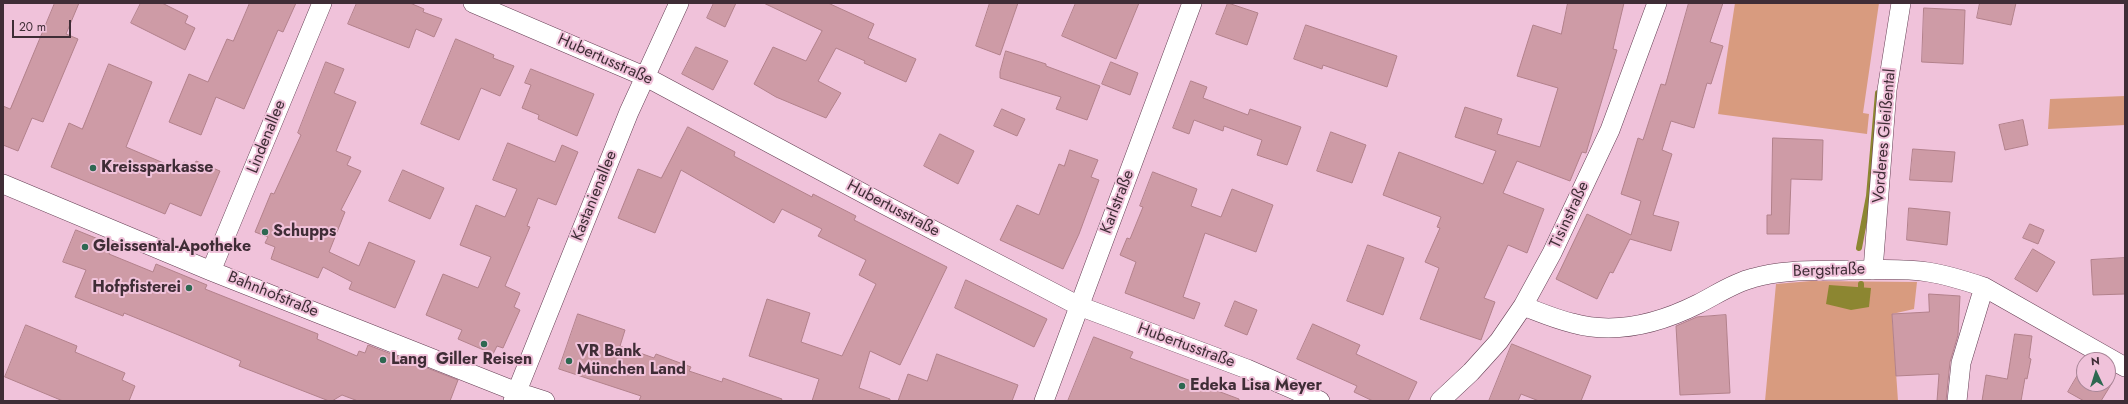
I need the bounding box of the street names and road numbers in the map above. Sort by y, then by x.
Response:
street label: Hubertusstraße [554,30,656,90]
street label: Vorderes Gleißental [1870,68,1900,204]
street label: Lindenallee [244,98,290,176]
street label: Kastanienallee [568,148,622,244]
street label: Karlstraße [1097,167,1139,237]
street label: Hubertusstraße [843,177,943,241]
street label: Tisinstraße [1546,179,1594,251]
street label: Bergstraße [1793,260,1865,282]
street label: Bahnhofstraße [225,268,321,322]
street label: Hubertusstraße [1135,320,1237,372]

